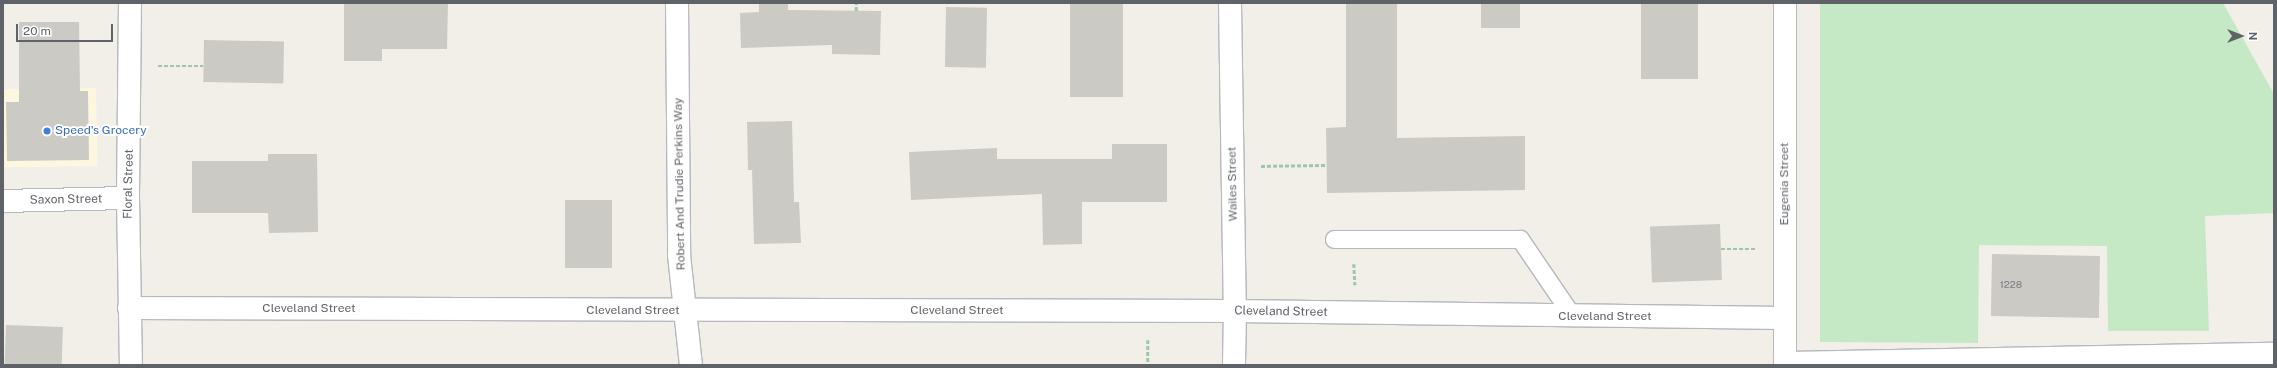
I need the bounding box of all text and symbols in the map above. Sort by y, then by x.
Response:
scale bar [18,16,115,42]
north arrow [2221,16,2261,56]
text: 20 m [23,24,51,38]
text: N [2247,32,2259,40]
street label: Robert And Trudie Perkins Way [671,97,689,271]
place label: Speed's Grocery [55,124,147,138]
marker: Speed's Grocery [42,126,52,136]
street label: Eugenia Street [1778,143,1792,225]
street label: Wailes Street [1225,147,1241,221]
street label: Floral Street [121,149,137,219]
street label: Saxon Street [30,192,102,208]
house number: 1228 [2000,279,2022,291]
street label: Cleveland Street [262,302,356,316]
street label: Cleveland Street [586,304,680,318]
street label: Cleveland Street [910,304,1004,318]
street label: Cleveland Street [1234,304,1328,320]
street label: Cleveland Street [1558,310,1652,324]

